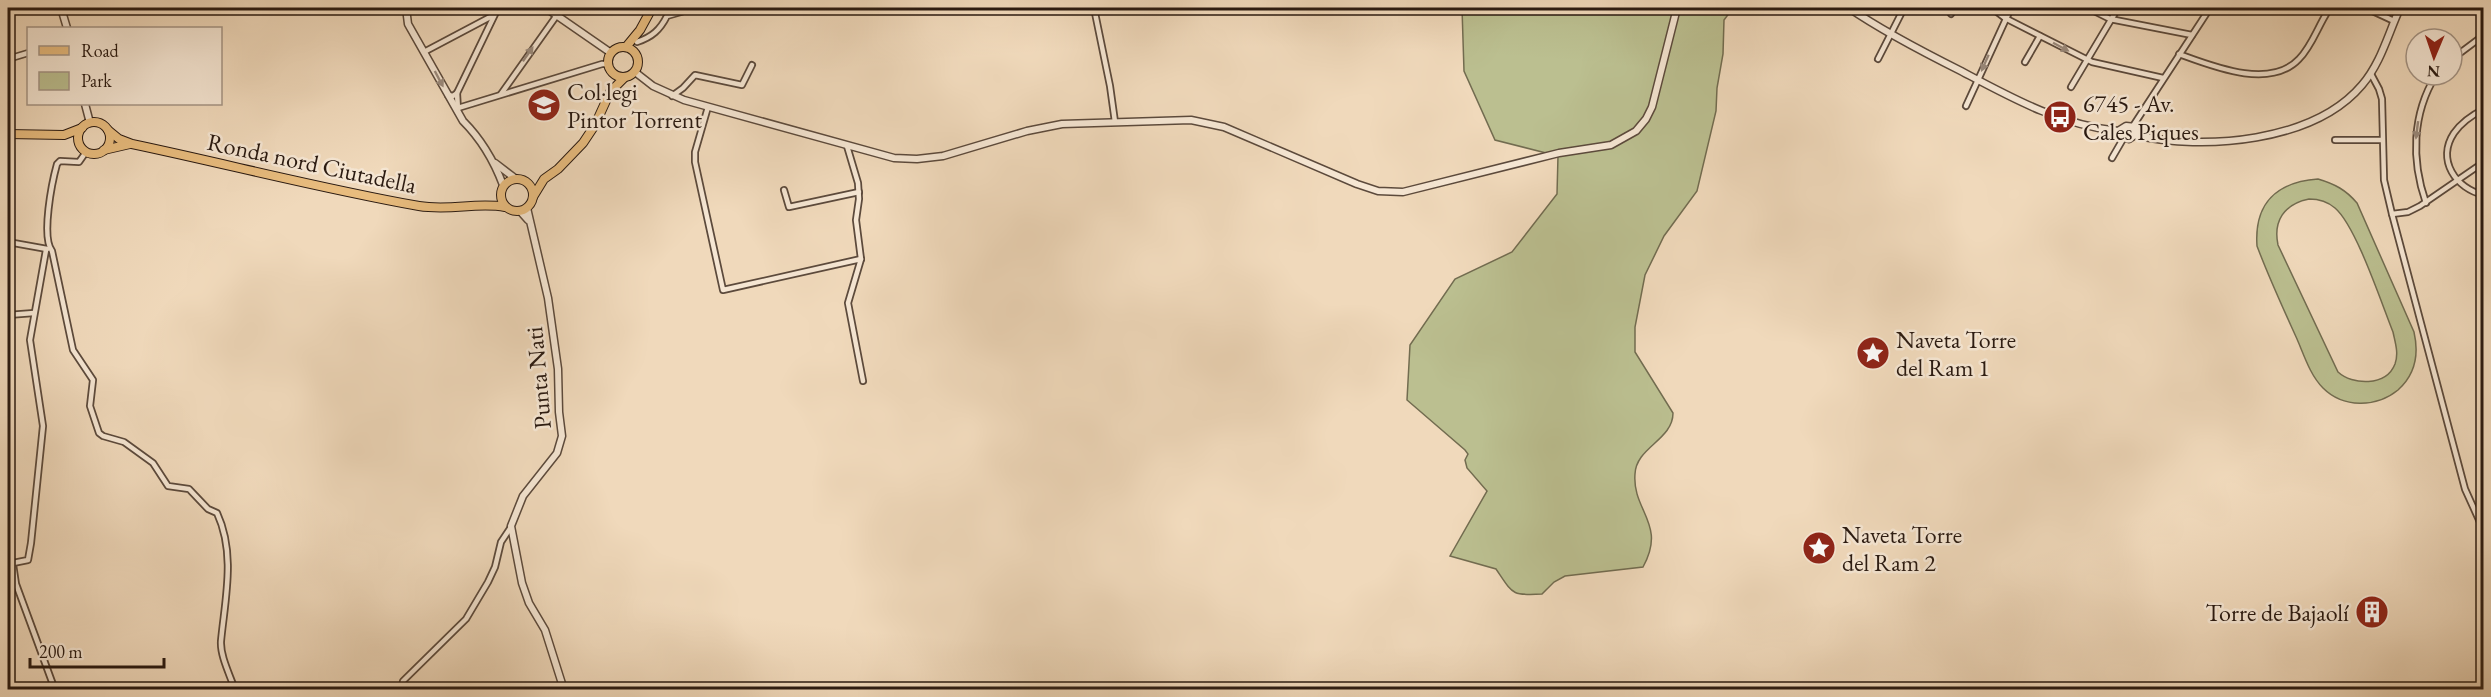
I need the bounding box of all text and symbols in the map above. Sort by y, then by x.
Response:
legend [27,27,222,105]
north arrow [2404,27,2464,87]
text: Road [81,39,120,62]
one-way arrow [2052,42,2069,51]
one-way arrow [522,47,534,63]
one-way arrow [1980,54,1990,72]
text: N [2427,61,2440,82]
text: Park [81,69,112,92]
one-way arrow [434,71,444,88]
place label: Col·legi Pintor Torrent [567,76,703,135]
school or university icon: Col·legi Pintor Torrent [526,87,562,123]
place label: 6745 - Av. Cales Piques [2083,88,2199,147]
bus stop icon: 6745 - Av. Cales Piques [2042,99,2078,135]
one-way arrow [2412,120,2422,139]
street label: Ronda nord Ciutadella [205,126,420,200]
place label: Naveta Torre del Ram 1 [1896,324,2016,383]
street label: Punta Nati [518,325,558,430]
place icon: Naveta Torre del Ram 1 [1855,335,1891,371]
place label: Naveta Torre del Ram 2 [1842,519,1962,578]
place icon: Naveta Torre del Ram 2 [1801,530,1837,566]
building icon: Torre de Bajaolí [2354,594,2390,630]
place label: Torre de Bajaolí [2205,597,2349,628]
scale bar [30,631,164,669]
text: 200 m [39,640,83,663]

